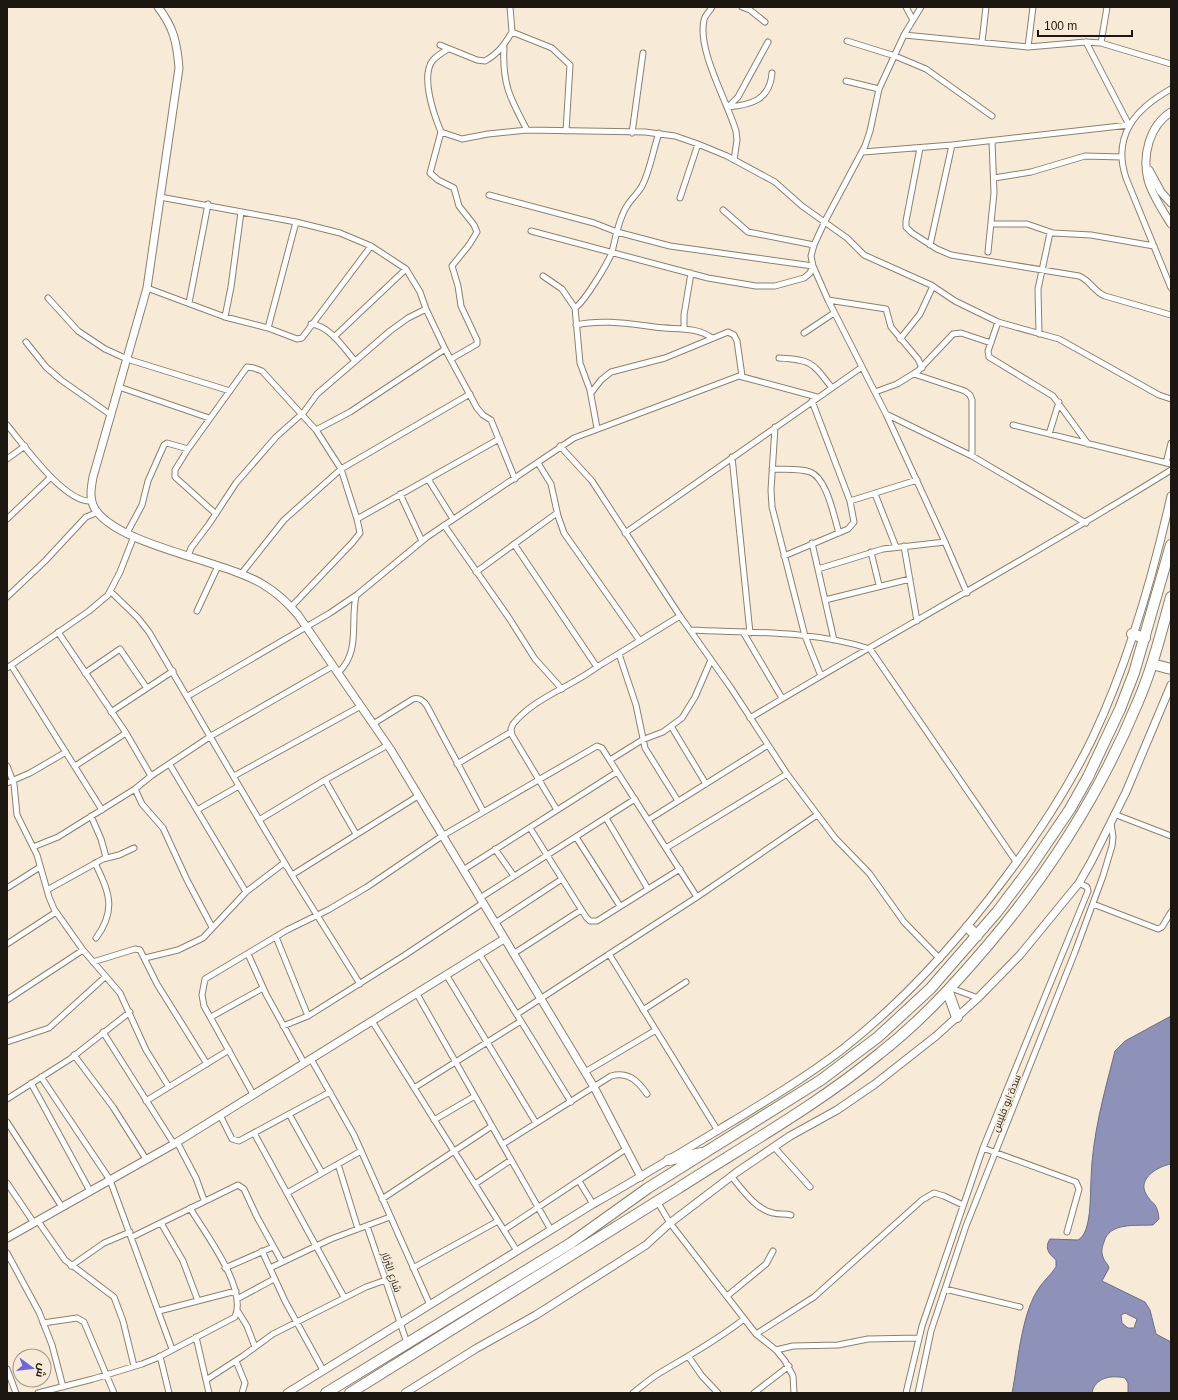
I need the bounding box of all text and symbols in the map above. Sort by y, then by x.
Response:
scale bar [1038,12,1132,38]
text: 100 m [1044,19,1077,33]
street label: سدة ابو فليس [990,1073,1024,1134]
street label: شارع الثرثار [378,1250,404,1294]
north arrow [12,1348,52,1388]
text: ش [33,1362,49,1379]

